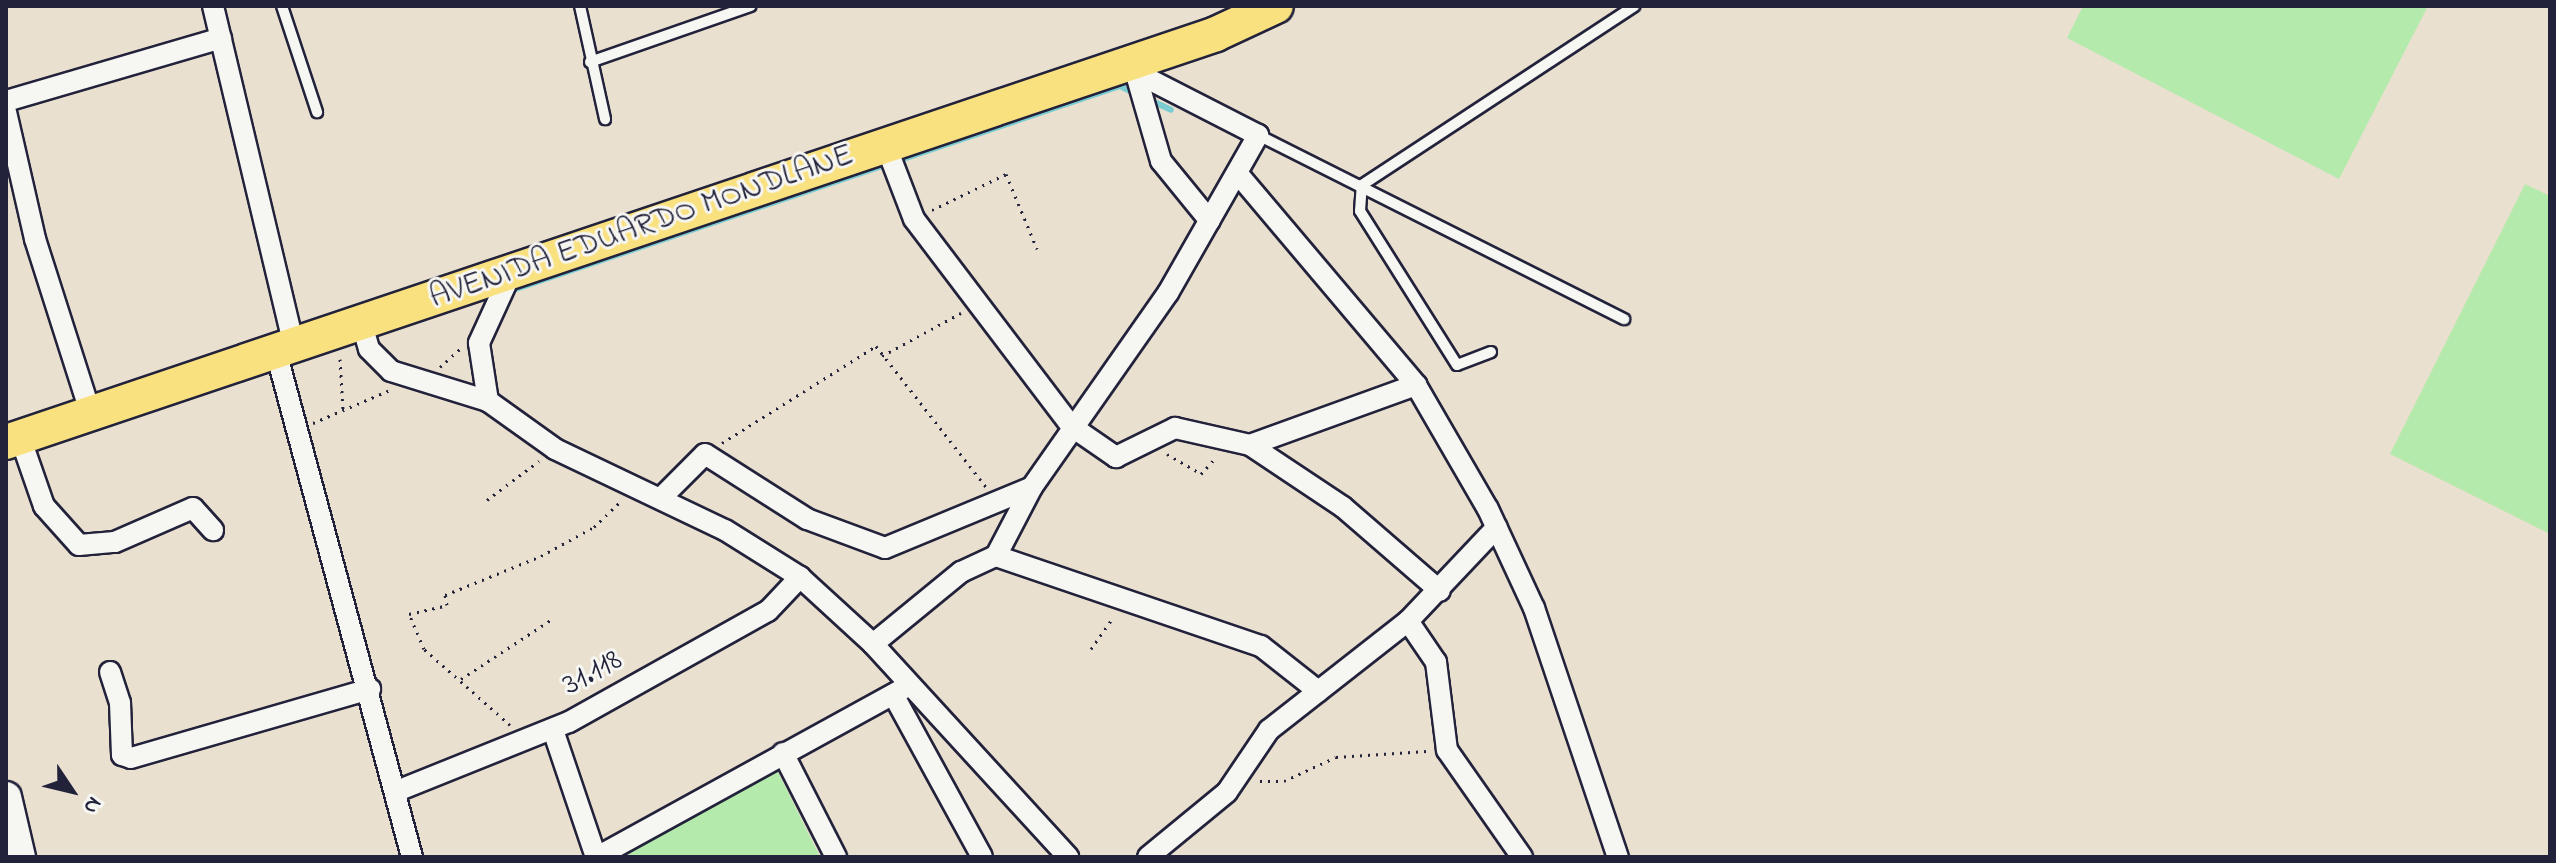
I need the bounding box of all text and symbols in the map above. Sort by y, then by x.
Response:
street label: AVENIDA EDUARDO MONDLANE [425,137,859,319]
street label: 31.118 [556,642,630,706]
north arrow [32,751,112,831]
text: N [74,789,109,820]

